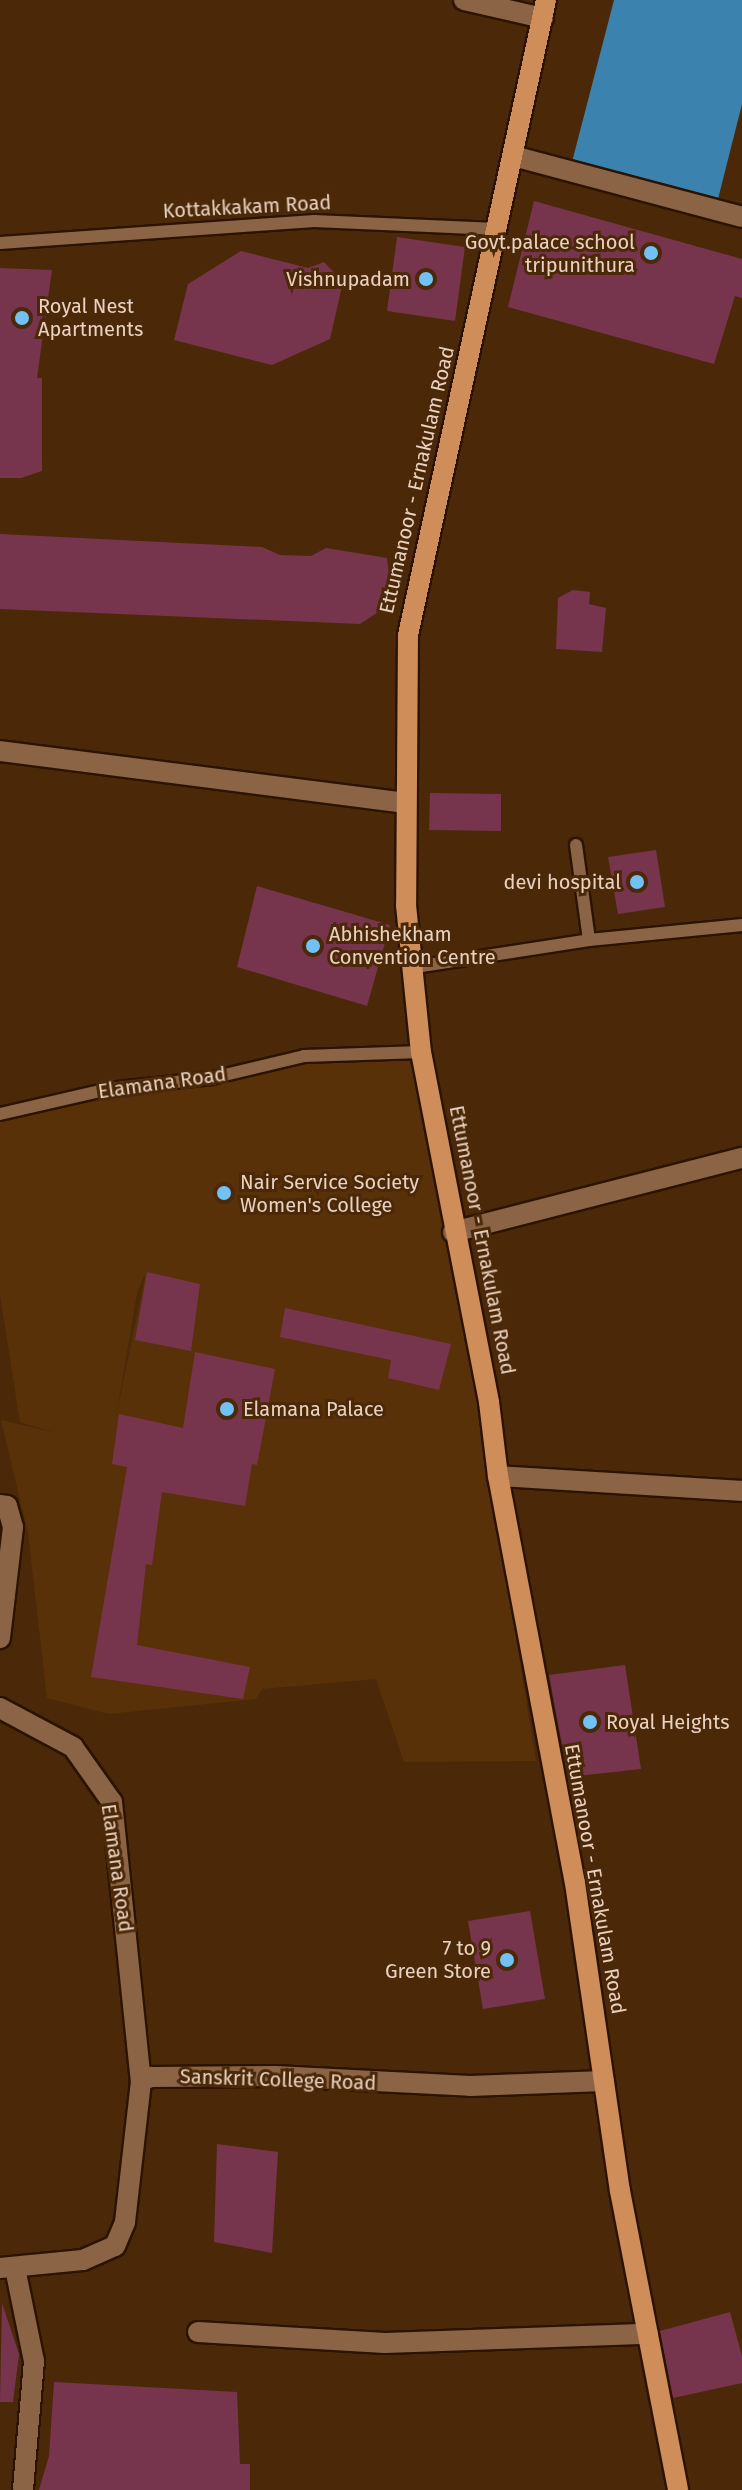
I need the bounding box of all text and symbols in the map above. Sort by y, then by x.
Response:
street label: Kottakkakam Road [162,191,332,223]
place label: Govt.palace school tripunithura [465,230,635,277]
marker: Govt.palace school tripunithura [642,244,660,262]
place label: Vishnupadam [286,267,410,291]
marker: Vishnupadam [417,270,435,288]
place label: Royal Nest Apartments [38,294,143,341]
marker: Royal Nest Apartments [13,309,31,327]
street label: Ettumanoor - Ernakulam Road [375,344,459,616]
place label: devi hospital [504,870,621,894]
marker: devi hospital [628,873,646,891]
place label: Abhishekham Convention Centre [329,922,496,969]
marker: Abhishekham Convention Centre [304,937,322,955]
street label: Elamana Road [96,1062,228,1104]
street label: Ettumanoor - Ernakulam Road [444,1103,520,1377]
place label: Nair Service Society Women's College [240,1170,419,1217]
marker: Nair Service Society Women's College [215,1184,233,1202]
place label: Elamana Palace [243,1397,384,1421]
marker: Elamana Palace [218,1400,236,1418]
place label: Royal Heights [606,1710,730,1734]
marker: Royal Heights [581,1713,599,1731]
street label: Ettumanoor - Ernakulam Road [559,1742,631,2016]
street label: Elamana Road [96,1802,138,1934]
place label: 7 to 9 Green Store [385,1936,491,1983]
marker: 7 to 9 Green Store [498,1951,516,1969]
street label: Sanskrit College Road [179,2065,377,2095]

